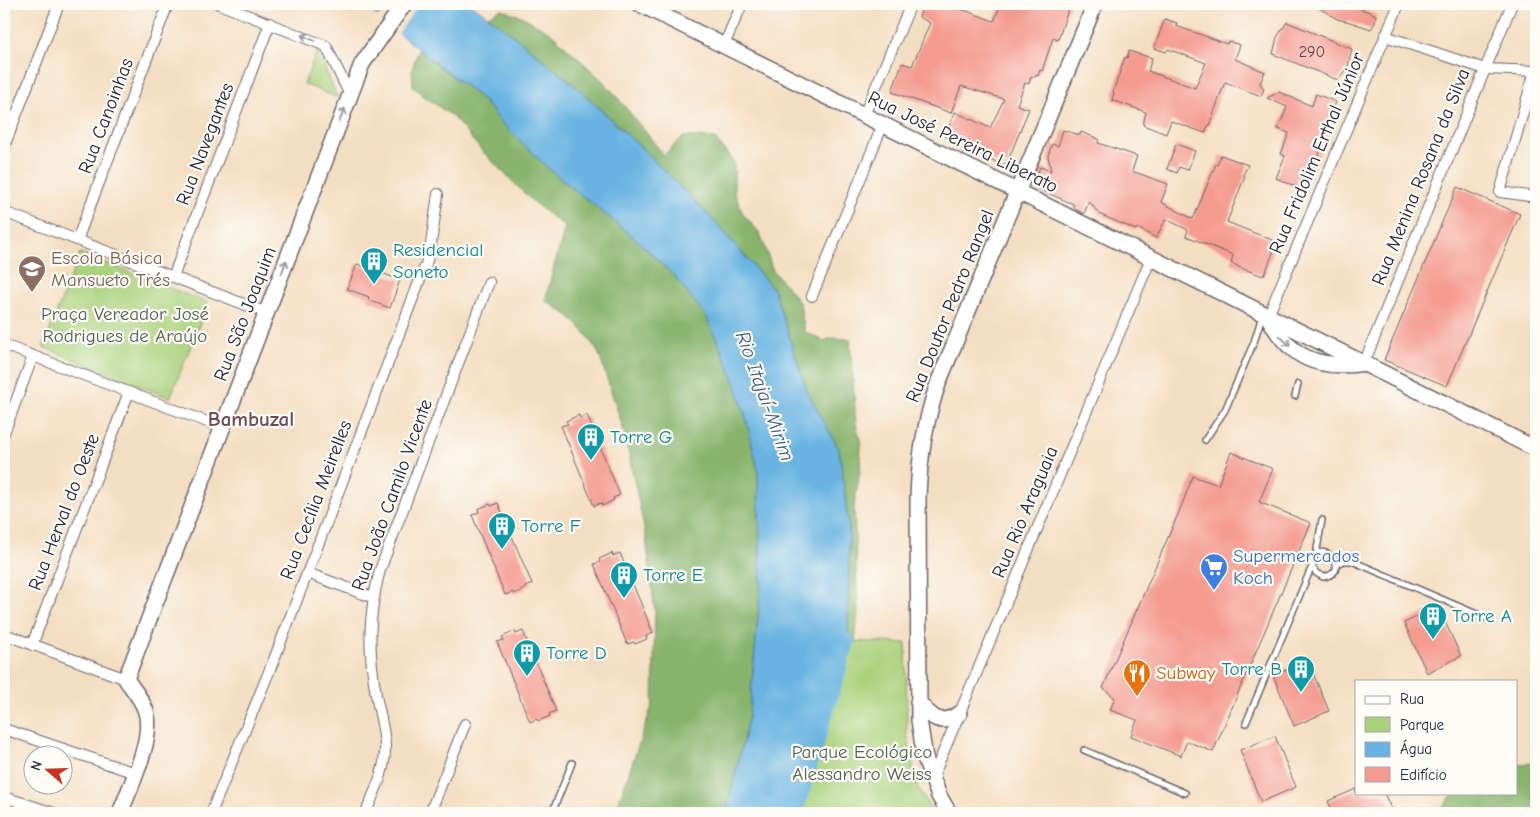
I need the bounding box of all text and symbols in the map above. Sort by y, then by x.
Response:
one-way arrow [301,33,316,43]
house number: 290 [1299,43,1325,61]
street label: Rua Fridolim Erthal Júnior [1265,49,1370,257]
street label: Rua Canoinhas [74,55,138,177]
street label: Rua Menina Rosana da Silva [1367,65,1475,289]
street label: Rua Navegantes [172,80,238,208]
street label: Rua José Pereira Liberato [864,86,1062,198]
one-way arrow [338,108,347,124]
street label: Rua Doutor Pedro Rangel [901,206,999,406]
place label: Residencial Soneto [393,239,483,283]
street label: Rua São Joaquim [209,244,281,384]
building icon: Residencial Soneto [359,246,389,285]
place label: Escola Básica Mansueto Trés [51,247,170,291]
school or university icon: Escola Básica Mansueto Trés [17,254,47,293]
one-way arrow [280,260,289,275]
park label: Praça Vereador José Rodrigues de Araújo [41,303,209,347]
water label: Rio Itajaí-Mirim [731,328,799,464]
one-way arrow [1279,335,1291,347]
street label: Rua João Camilo Vicente [347,396,437,594]
district label: Bambuzal [208,407,294,431]
street label: Rua Cecília Meirelles [276,417,357,583]
building icon: Torre G [576,422,606,461]
place label: Torre G [610,426,672,448]
street label: Rua Herval do Oeste [24,430,104,594]
street label: Rua Rio Araguaia [987,443,1063,581]
building icon: Torre F [487,511,517,550]
place label: Torre F [521,515,581,537]
place label: Supermercados Koch [1233,545,1360,589]
supermarket icon: Supermercados Koch [1199,552,1229,591]
building icon: Torre E [609,560,639,599]
place label: Torre E [643,564,703,586]
building icon: Torre A [1418,601,1448,640]
place label: Torre A [1452,605,1512,627]
building icon: Torre D [512,638,542,677]
place label: Torre D [546,642,607,664]
building icon: Torre B [1286,654,1316,693]
restaurant icon: Subway [1122,658,1152,697]
place label: Torre B [1221,658,1282,680]
place label: Subway [1156,662,1216,684]
legend [1355,680,1518,794]
text: Rua [1400,690,1424,708]
text: Parque [1400,716,1445,734]
text: Água [1400,739,1432,758]
park label: Parque Ecológico Alessandro Weiss [792,741,932,785]
north arrow [22,744,72,794]
text: N [27,759,46,773]
text: Edifício [1400,766,1447,784]

